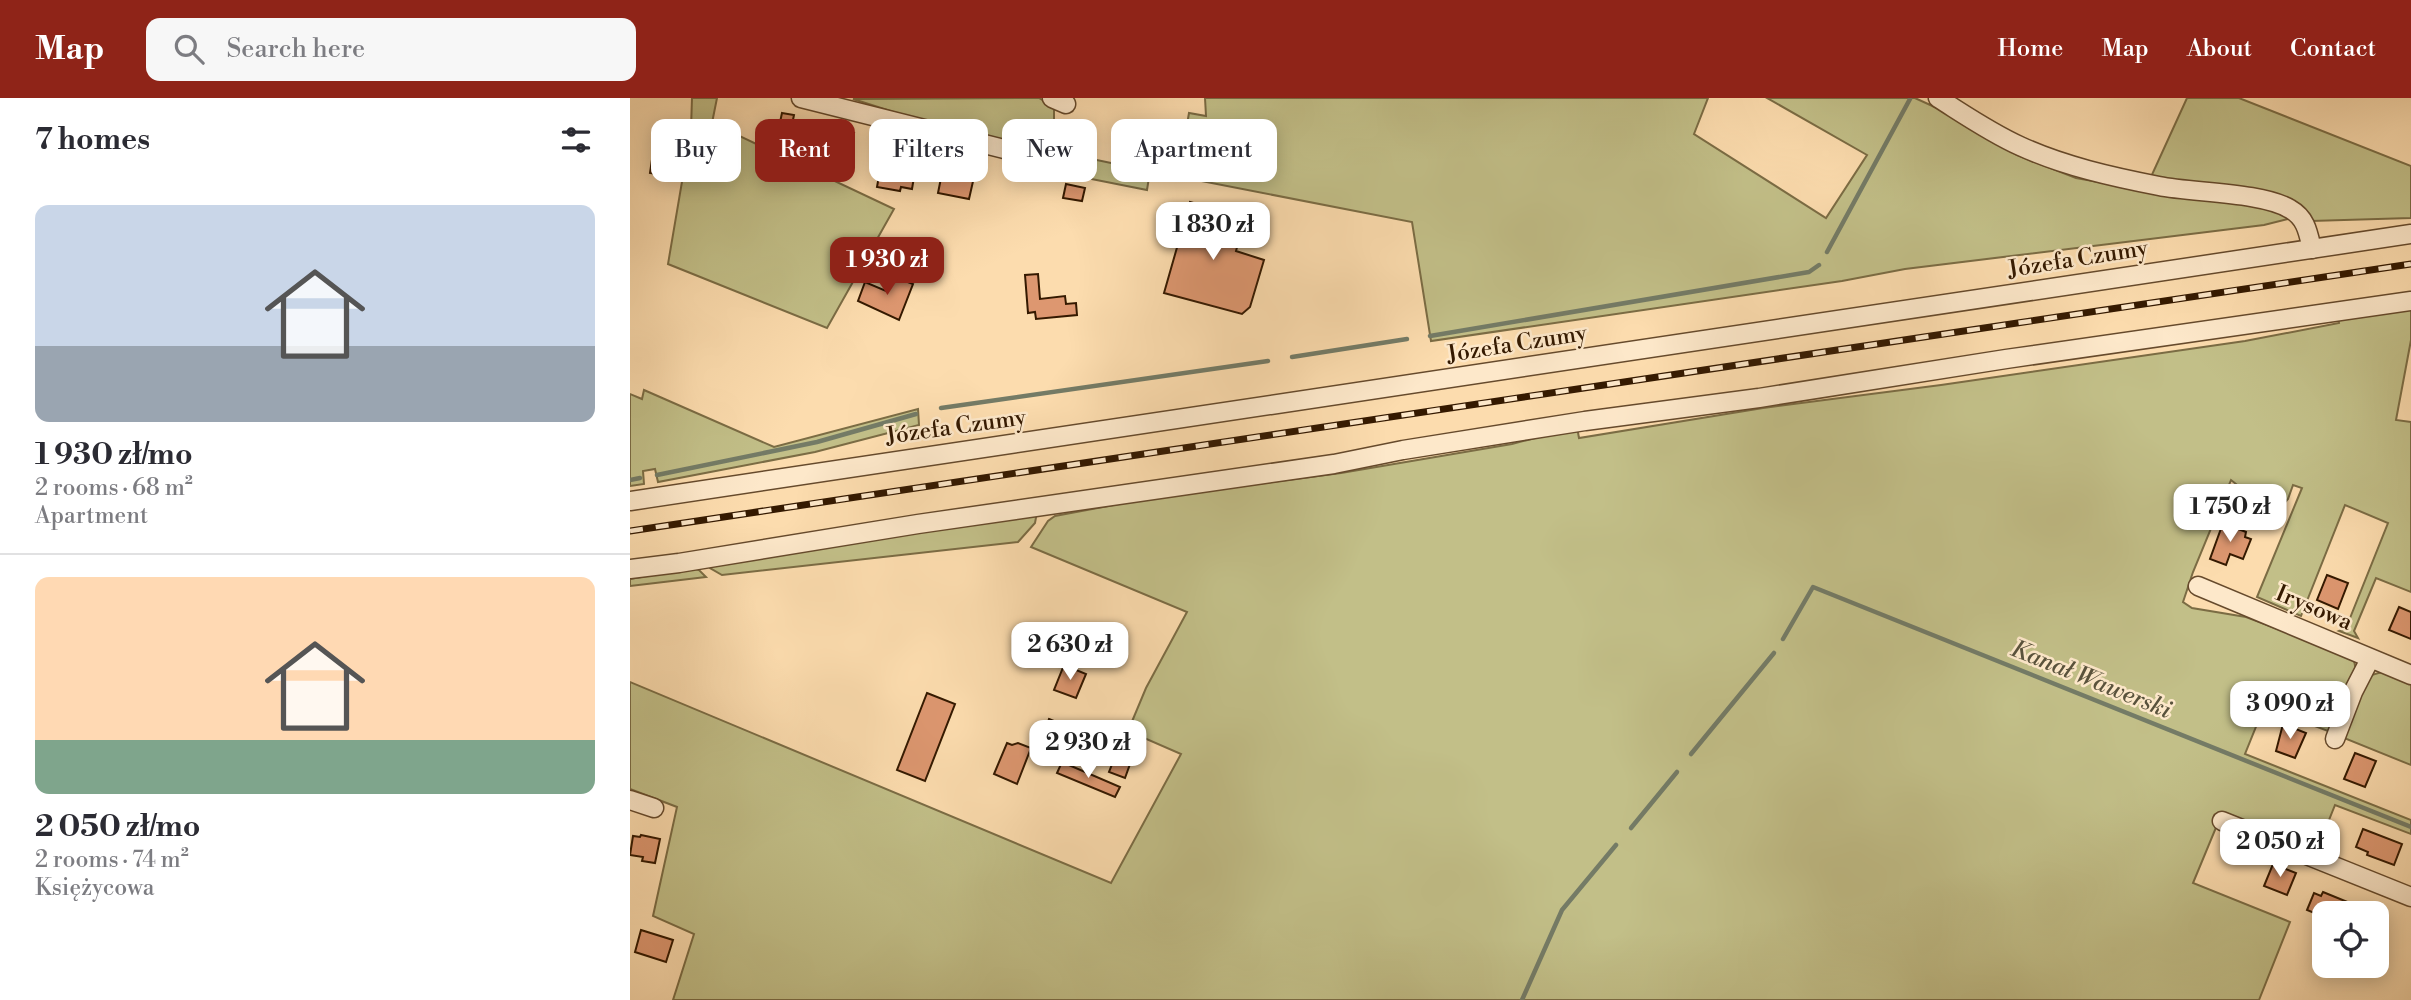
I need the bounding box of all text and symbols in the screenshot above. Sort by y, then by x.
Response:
search box [146,18,636,81]
text: Map [35,29,104,70]
icon: search [170,30,208,68]
text: Search here [226,33,365,65]
text: Home [1998,34,2063,64]
text: Map [2101,34,2149,64]
text: About [2187,34,2252,64]
text: Contact [2290,34,2376,64]
chip: Buy [651,119,741,182]
chip: Rent [755,119,855,182]
chip: Filters [869,119,988,182]
chip: New [1002,119,1097,182]
chip: Apartment [1111,119,1277,182]
text: 7 homes [35,121,150,159]
icon: filters [557,121,595,159]
pin: 1 830 zł [1141,202,1285,262]
text: 1 830 zł [1172,211,1254,239]
street label: Józefa Czumy [2005,234,2151,284]
pin: 1 930 zł [815,238,959,297]
text: 1 930 zł [846,246,928,274]
icon: home [252,251,378,377]
street label: Józefa Czumy [1444,319,1590,369]
street label: Józefa Czumy [883,403,1029,451]
text: 1 930 zł/mo [35,436,193,474]
text: 2 rooms · 68 m² [35,474,193,502]
pin: 1 750 zł [2158,484,2302,544]
text: 1 750 zł [2190,493,2270,521]
text: Apartment [35,502,148,530]
street label: Irysowa [2271,579,2357,637]
pin: 2 630 zł [998,622,1142,682]
icon: home [252,623,378,749]
text: 2 630 zł [1027,631,1113,659]
water label: Kanał Wawerski [2006,634,2176,726]
pin: 3 090 zł [2218,682,2362,741]
text: 3 090 zł [2246,690,2334,718]
pin: 2 930 zł [1016,720,1160,780]
text: 2 930 zł [1045,729,1131,757]
text: 2 050 zł/mo [35,808,200,846]
pin: 2 050 zł [2208,820,2352,879]
text: 2 050 zł [2236,828,2324,856]
text: 2 rooms · 74 m² [35,846,189,874]
text: Księżycowa [35,874,155,902]
map controls [2312,901,2389,978]
button: locate [2312,901,2389,978]

